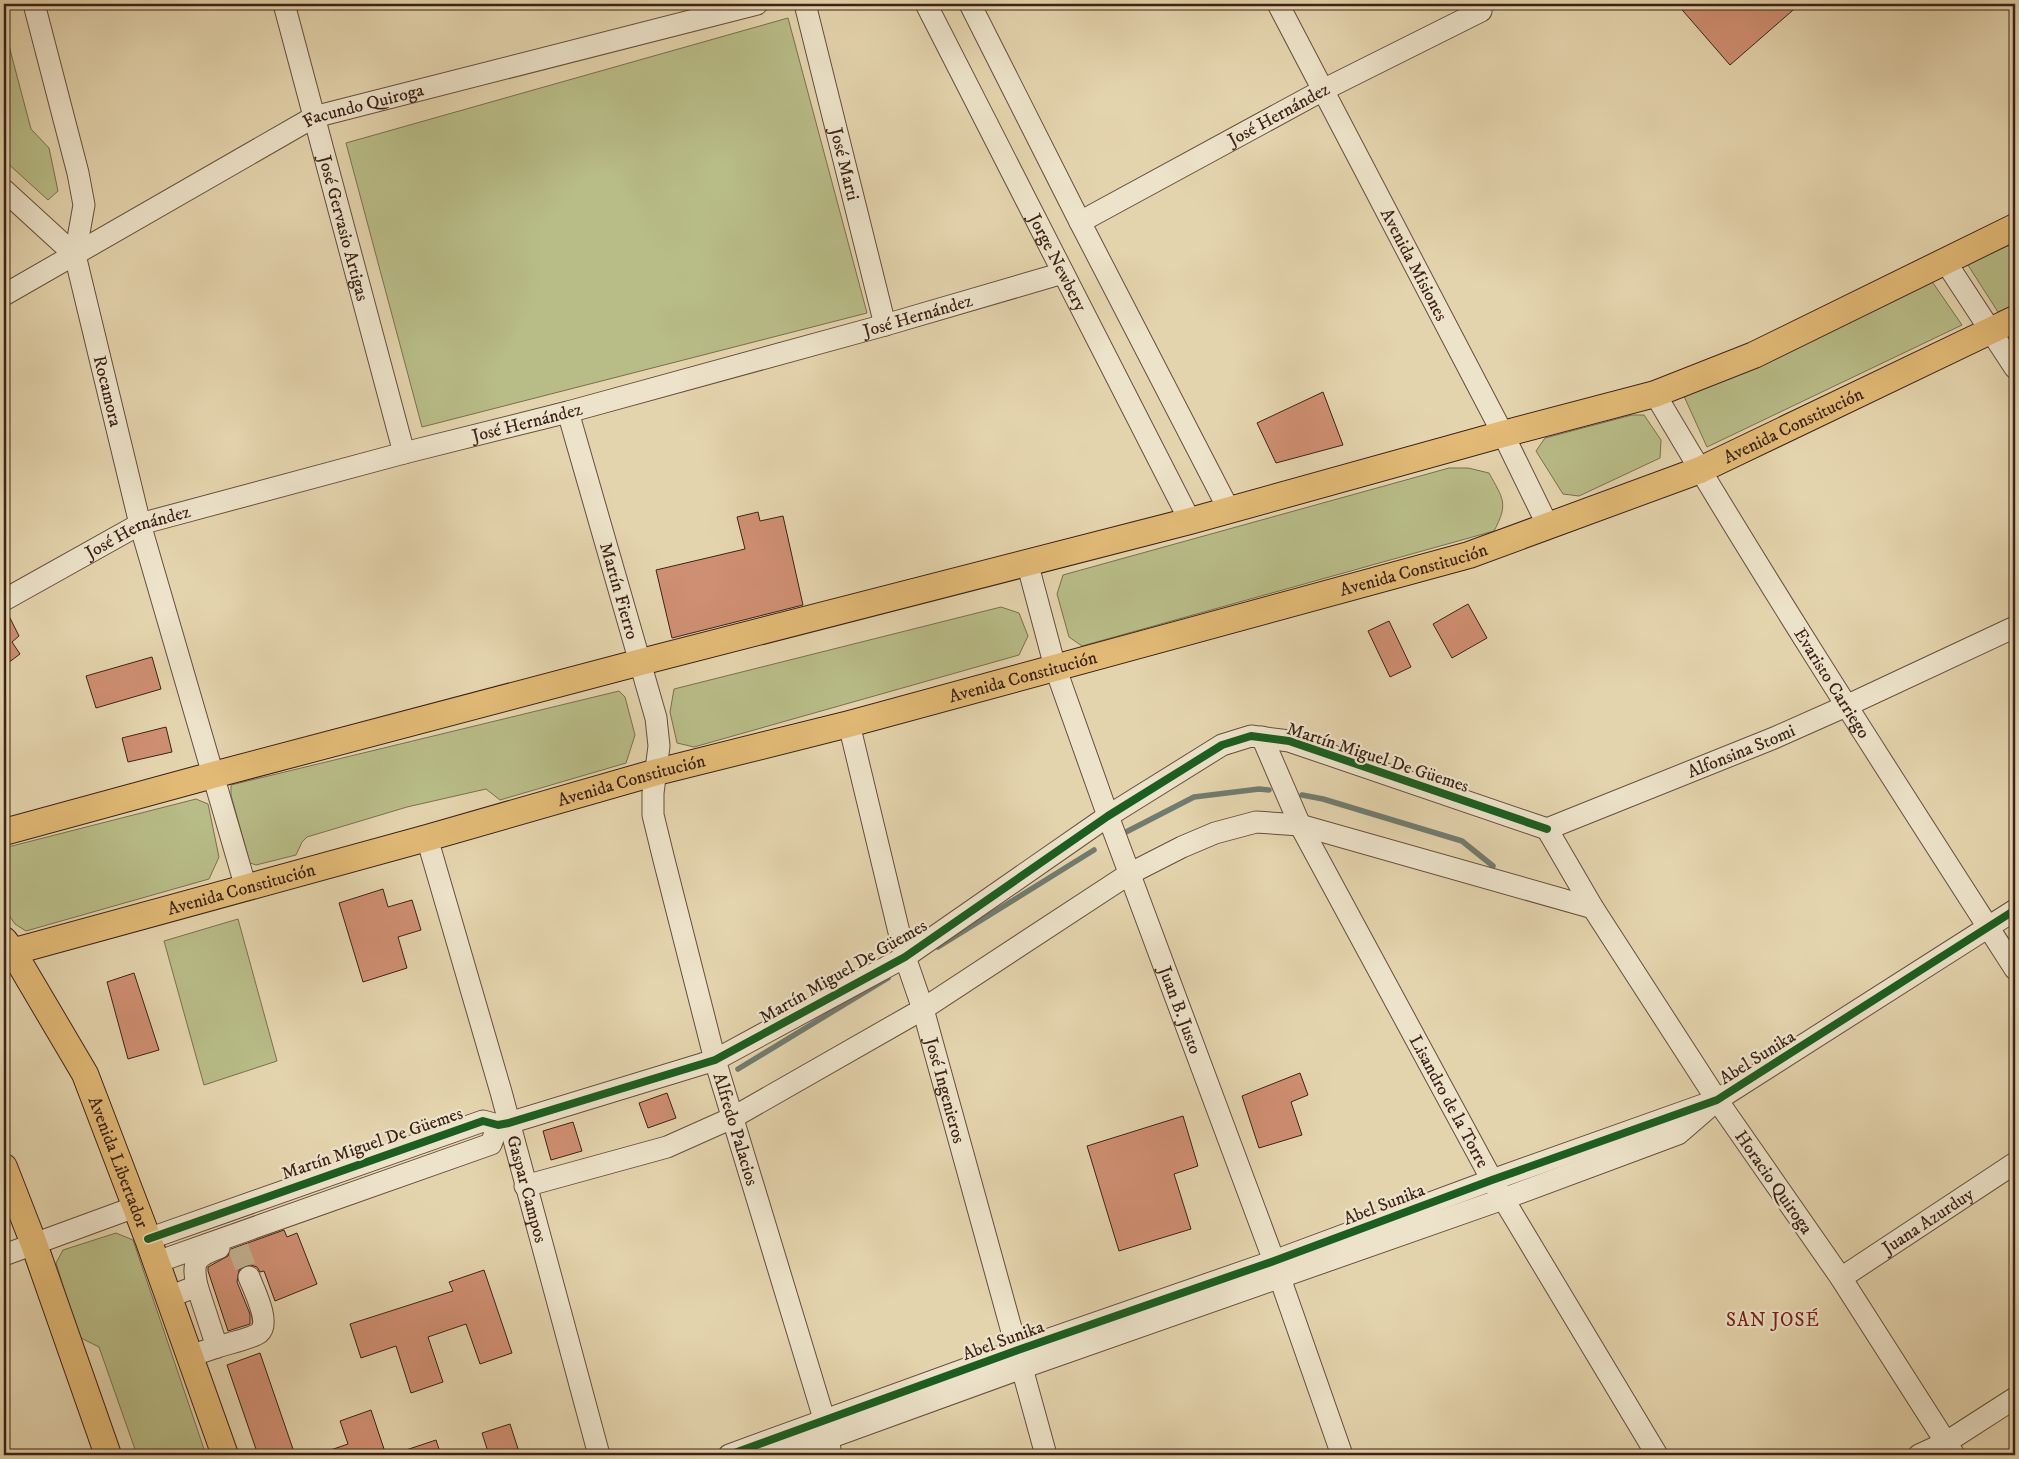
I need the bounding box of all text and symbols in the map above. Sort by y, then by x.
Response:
street label: José Hernández [1223,78,1334,153]
street label: Facundo Quiroga [299,79,426,133]
street label: José Marti [824,124,864,203]
street label: José Gervasio Artigas [312,151,373,304]
street label: Avenida Misiones [1375,205,1452,325]
street label: Jorge Newbery [1022,208,1091,316]
street label: José Hernández [859,290,975,343]
street label: Rocamora [88,353,126,430]
street label: Avenida Constitución [1720,383,1868,469]
street label: José Hernández [468,399,585,448]
street label: José Hernández [80,501,193,565]
street label: Avenida Constitución [1337,539,1491,602]
street label: Martín Fierro [594,540,643,642]
street label: Evaristo Carriego [1788,624,1875,743]
street label: Avenida Constitución [947,647,1100,708]
street label: Martín Miguel De Güemes [1284,718,1471,798]
street label: Alfonsina Stomi [1684,720,1799,784]
street label: Avenida Constitución [555,750,708,812]
street label: Avenida Constitución [165,859,319,921]
street label: Martín Miguel De Güemes [756,915,931,1029]
street label: Juan B. Justo [1152,962,1206,1058]
street label: Abel Sunika [1716,1026,1800,1090]
street label: Lisandro de la Torre [1404,1032,1493,1172]
street label: José Ingenieros [919,1033,970,1146]
street label: Alfredo Palacios [708,1070,763,1189]
street label: Avenida Libertador [83,1094,153,1232]
street label: Martín Miguel De Güemes [279,1103,466,1185]
street label: Horacio Quiroga [1729,1127,1817,1239]
street label: Gaspar Campos [501,1133,551,1245]
street label: Abel Sunika [1341,1179,1428,1230]
street label: Juana Azurduy [1877,1183,1979,1261]
district label: SAN JOSÉ [1726,1308,1820,1332]
street label: Abel Sunika [959,1316,1048,1366]

